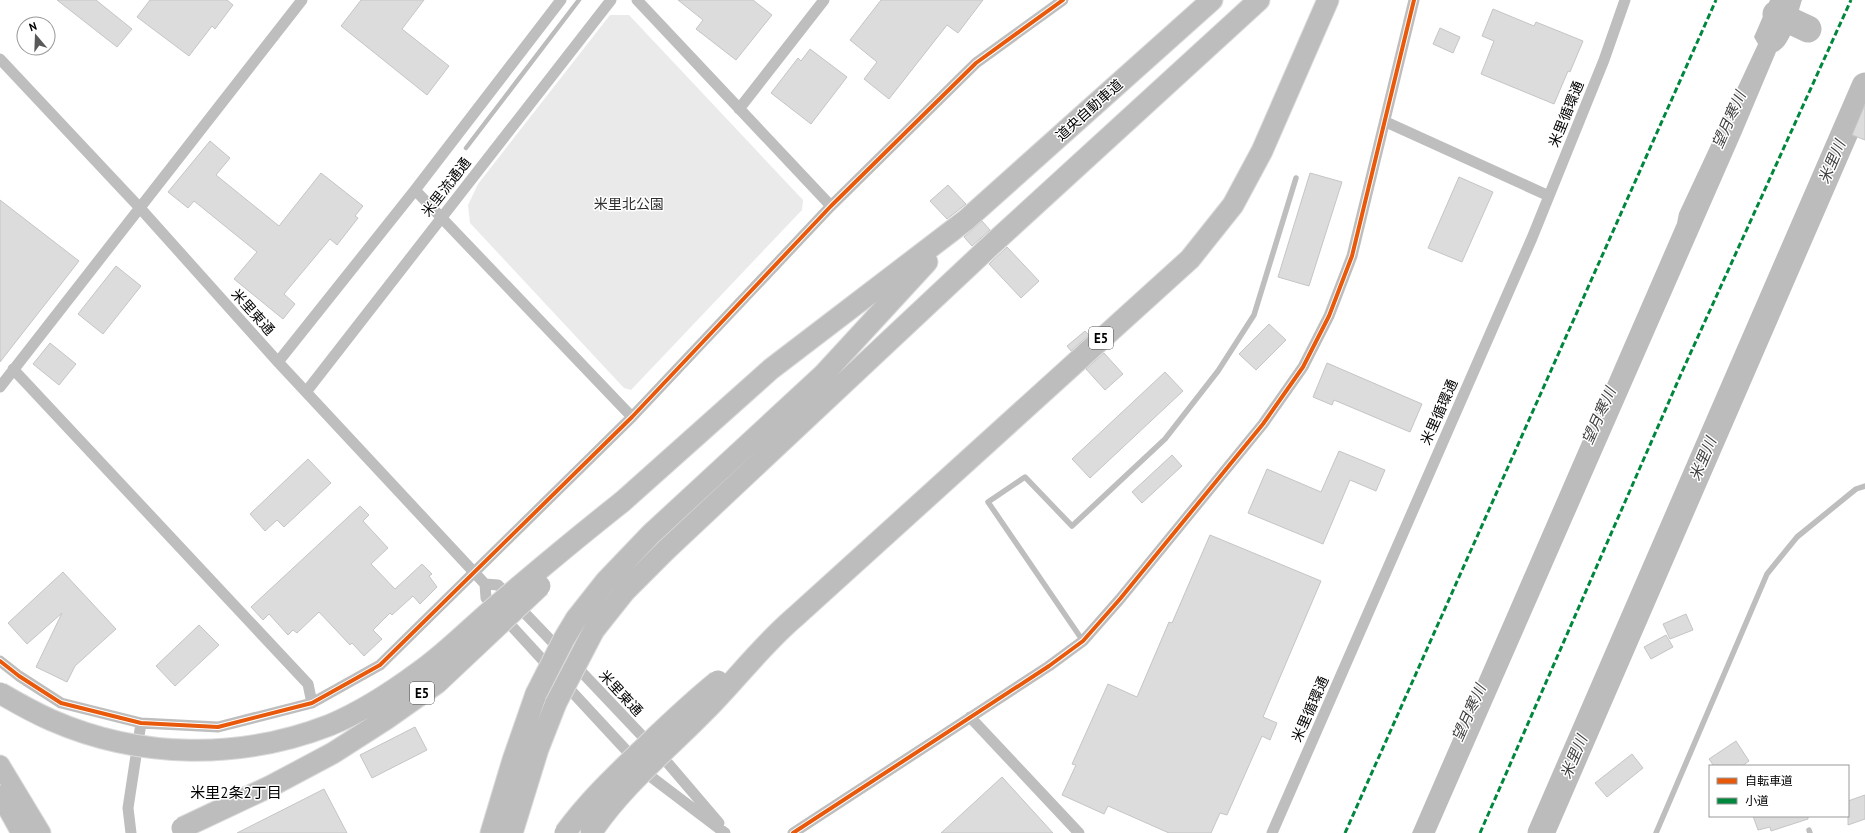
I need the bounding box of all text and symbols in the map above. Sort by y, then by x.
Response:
north arrow [16,16,56,56]
text: N [27,19,38,34]
street label: 道央自動車道 [1052,75,1126,145]
street label: 米里循環通 [1545,78,1587,150]
water label: 望月寒川 [1708,87,1750,151]
water label: 米里川 [1814,136,1850,186]
street label: 米里流通通 [417,154,475,220]
park label: 米里北公園 [594,195,664,213]
street label: 米里東通 [228,285,278,339]
road number: E5 [1089,327,1113,349]
street label: 米里循環通 [1417,376,1461,448]
water label: 望月寒川 [1578,383,1620,447]
water label: 米里川 [1685,433,1721,483]
street label: 米里東通 [595,666,647,720]
street label: 米里循環通 [1288,673,1332,745]
water label: 望月寒川 [1448,680,1490,744]
road number: E5 [410,682,434,704]
water label: 米里川 [1556,731,1592,781]
legend [1709,765,1849,817]
text: 自転車道 [1745,773,1793,788]
district label: 米里2条2丁目 [190,783,282,802]
text: 小道 [1745,793,1769,808]

